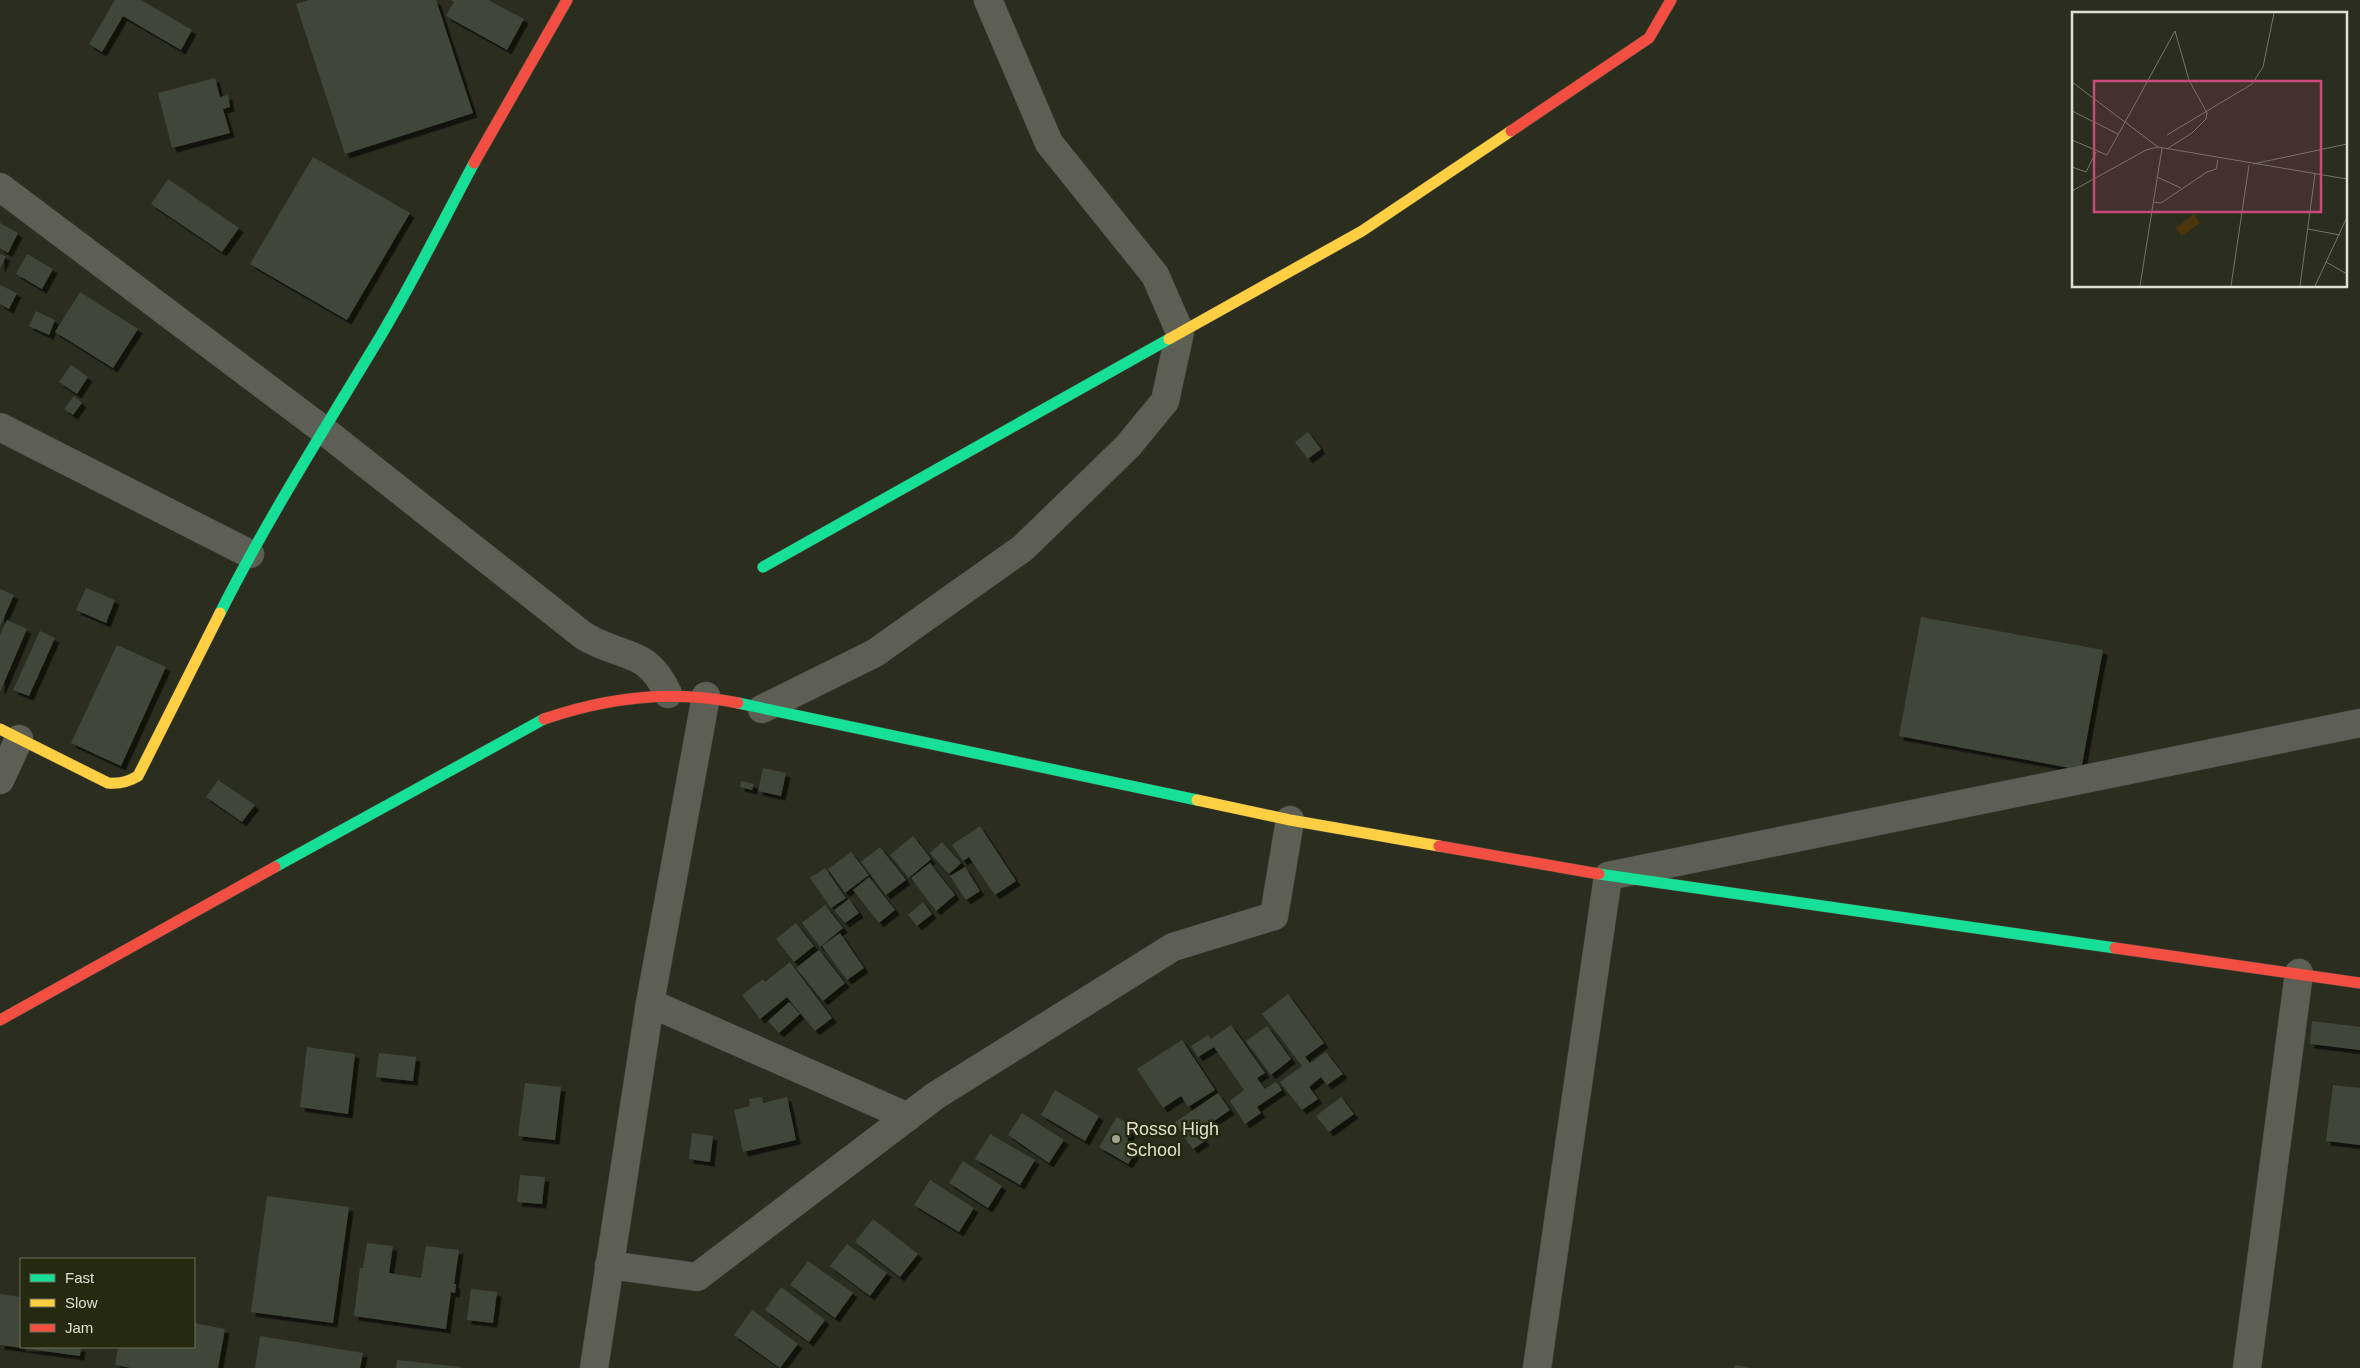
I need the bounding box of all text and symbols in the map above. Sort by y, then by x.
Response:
inset map [2072,12,2348,288]
place label: Rosso High School [1126,1119,1219,1160]
marker: Rosso High School [1110,1133,1122,1145]
legend [20,1258,195,1348]
text: Fast [65,1269,95,1286]
text: Slow [65,1294,98,1311]
text: Jam [65,1319,93,1336]

